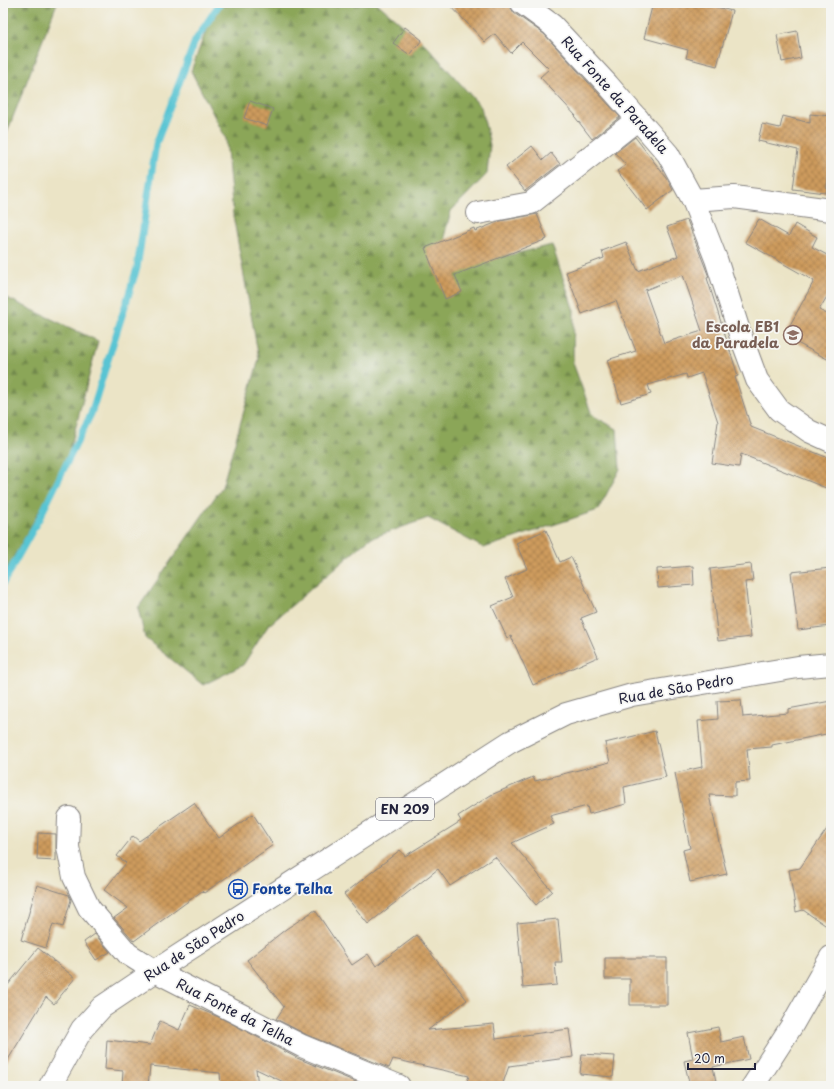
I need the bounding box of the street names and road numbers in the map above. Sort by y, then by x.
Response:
street label: Rua Fonte da Paradela [557,31,675,159]
street label: Rua de São Pedro [617,668,735,709]
road number: EN 209 [376,798,434,820]
street label: Rua de São Pedro [139,905,248,986]
street label: Rua Fonte da Telha [173,973,298,1050]

